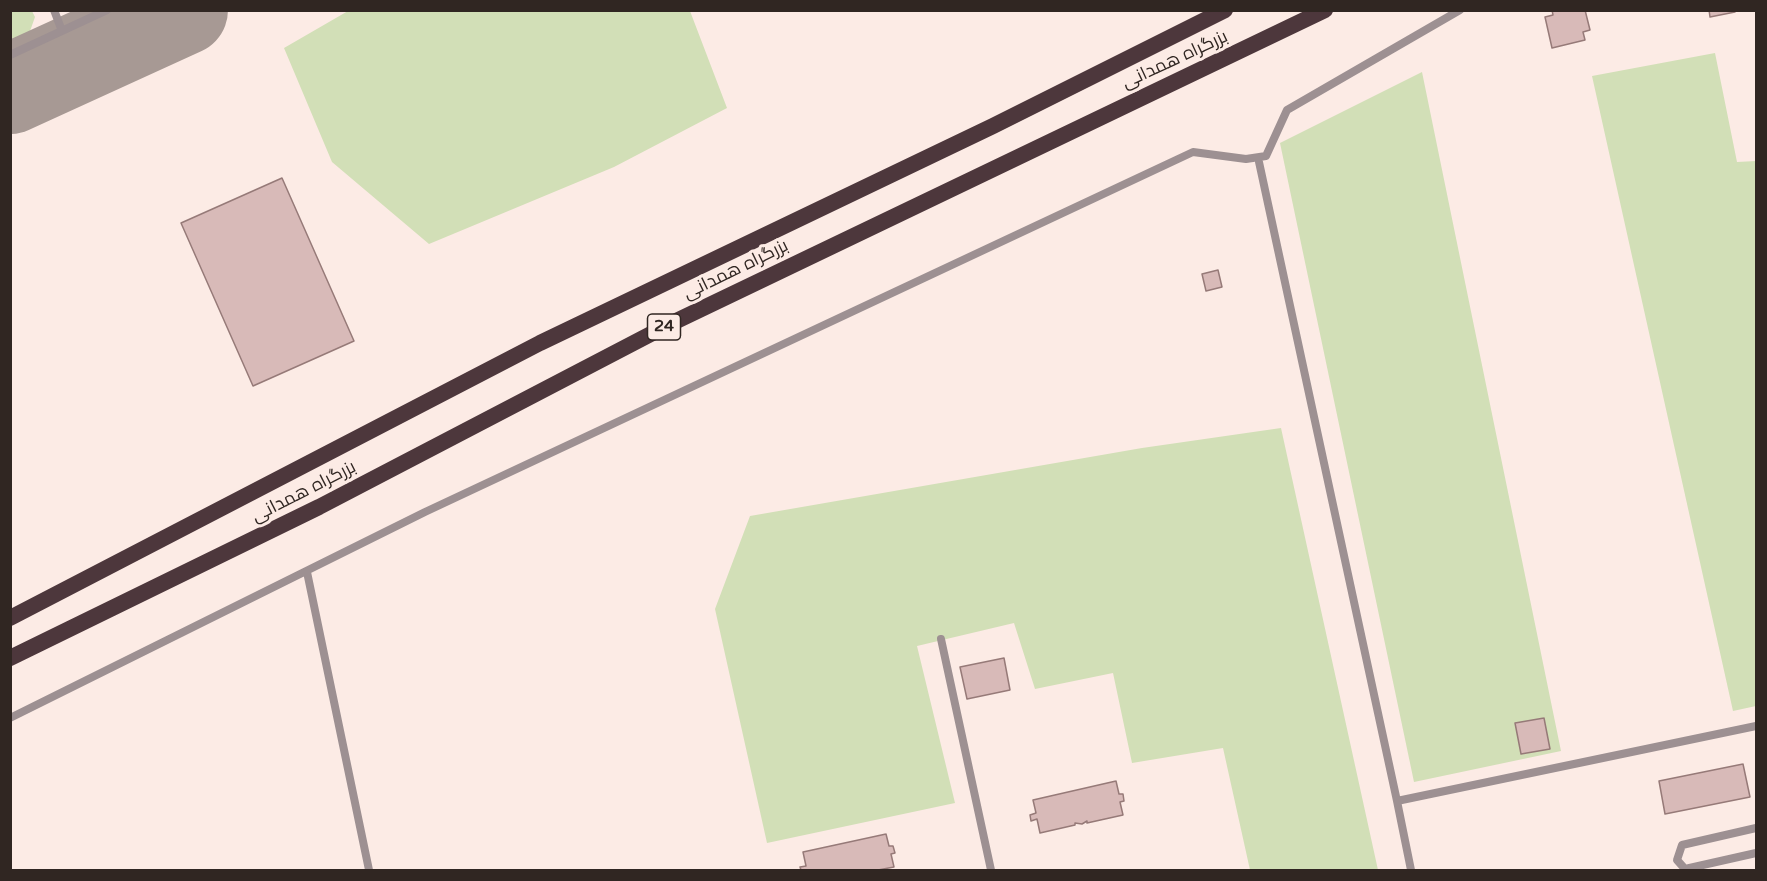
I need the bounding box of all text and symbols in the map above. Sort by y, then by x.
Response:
street label: بزرگراه همدانی [1119,26,1231,94]
street label: بزرگراه همدانی [680,235,792,305]
road number: 24 [648,314,680,340]
street label: بزرگراه همدانی [248,456,360,528]

